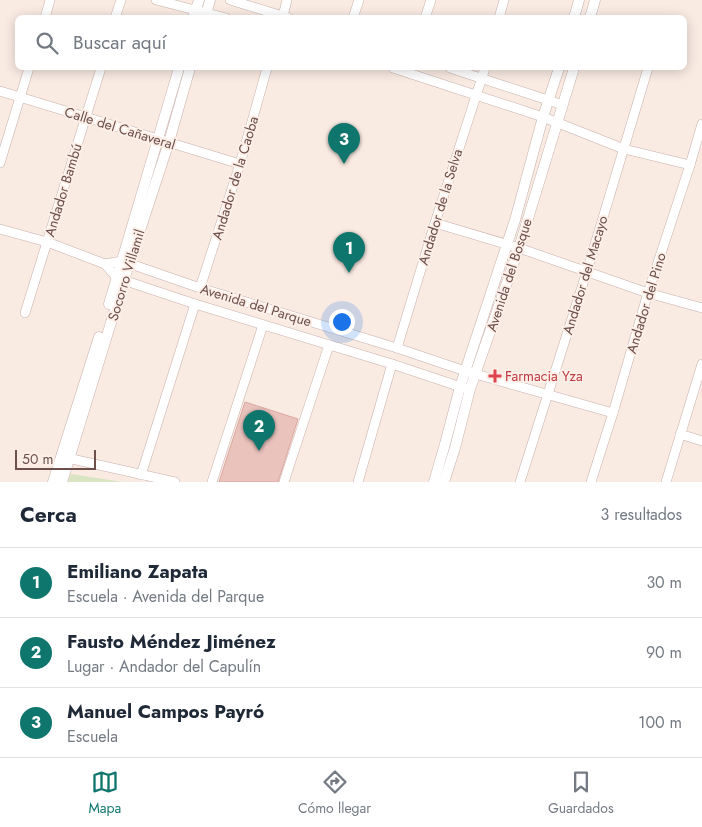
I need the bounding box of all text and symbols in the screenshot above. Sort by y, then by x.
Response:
search box [15,15,687,70]
icon: search [33,29,61,57]
text: Buscar aquí [73,29,167,56]
street label: Calle del Cañaveral [62,102,178,154]
street label: Andador de la Caoba [207,114,263,242]
pin: 3 [328,123,360,164]
street label: Andador Bambú [39,141,87,239]
street label: Andador de la Selva [413,146,467,268]
street label: Andador del Macayo [557,213,613,337]
street label: Avenida del Bosque [481,216,537,334]
street label: Socorro Villamil [103,227,149,323]
pin: 1 [333,232,365,273]
street label: Andador del Pino [621,250,671,356]
street label: Avenida del Parque [198,279,314,331]
your location [329,309,355,335]
place label: Farmacia Yza [505,366,583,386]
marker: Farmacia Yza [489,370,501,382]
pin: 2 [243,410,275,451]
scale bar [15,447,96,470]
text: 50 m [22,449,53,469]
text: Cerca [20,500,77,530]
text: 3 resultados [601,503,682,526]
text: Emiliano Zapata [67,558,208,585]
text: 1 [32,571,40,594]
text: 30 m [646,571,682,594]
text: Escuela · Avenida del Parque [67,585,264,608]
text: Fausto Méndez Jiménez [67,628,276,655]
text: 2 [31,641,41,664]
text: 90 m [646,641,682,664]
text: Lugar · Andador del Capulín [67,655,261,678]
text: Manuel Campos Payró [67,698,264,725]
text: 3 [31,711,41,734]
text: 100 m [638,711,682,734]
text: Escuela [67,725,118,748]
tab: Mapa [88,768,121,818]
tab: Cómo llegar [298,768,371,818]
tab: Guardados [548,768,614,818]

